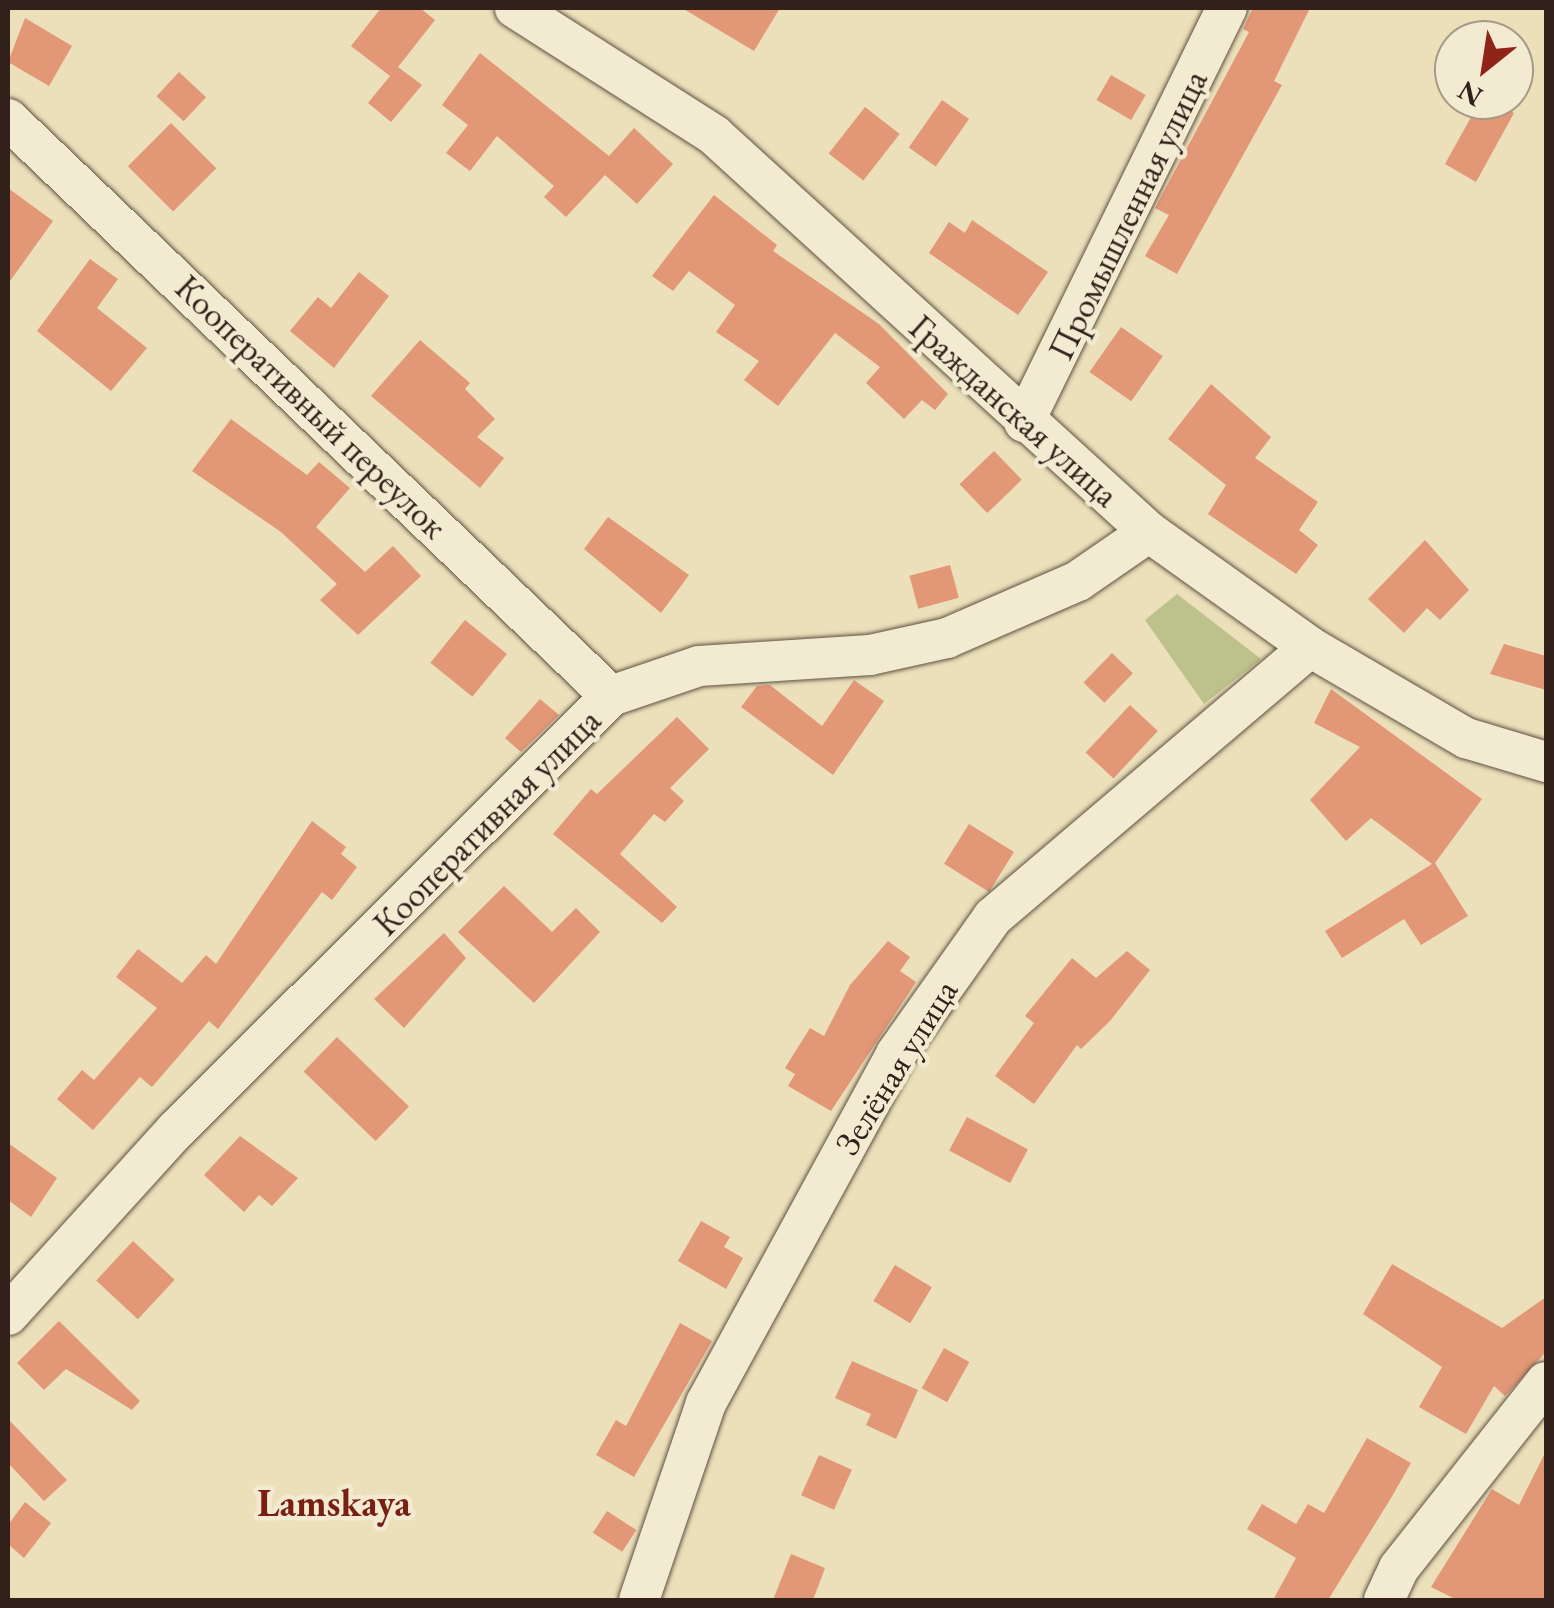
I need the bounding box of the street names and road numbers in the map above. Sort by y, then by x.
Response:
street label: Промышленная улица [1040,63,1216,367]
street label: Кооперативный переулок [167,267,455,547]
street label: Гражданская улица [901,306,1127,516]
street label: Кооперативная улица [365,700,609,944]
street label: Зелёная улица [826,972,966,1162]

